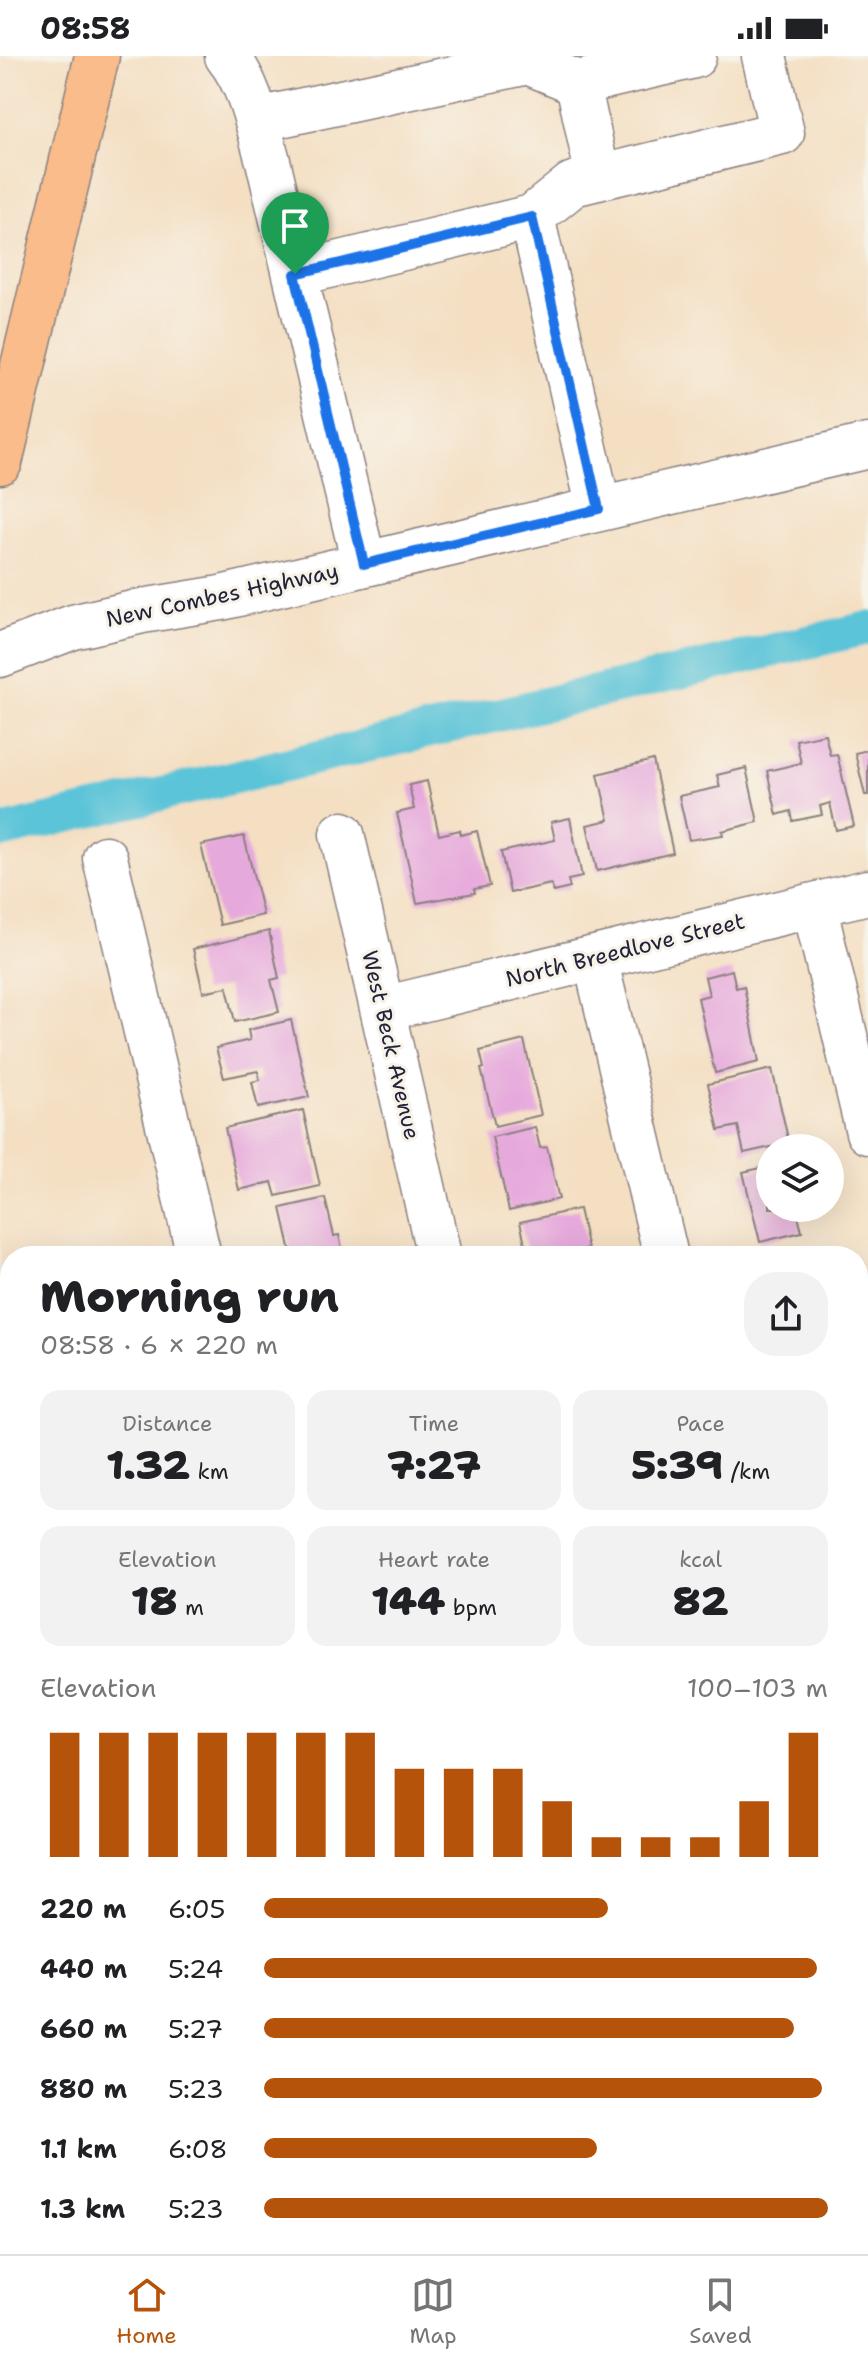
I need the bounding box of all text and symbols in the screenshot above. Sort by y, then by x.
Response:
text: 08:58 [40,8,131,49]
pin [261,192,329,274]
icon: arrive [273,204,317,248]
street label: New Combes Highway [103,556,341,634]
street label: North Breedlove Street [502,906,748,994]
street label: West Beck Avenue [355,947,427,1143]
map controls [756,1134,844,1222]
button: layers [756,1134,844,1222]
text: Morning run [40,1267,339,1326]
button: share [744,1272,828,1356]
text: 08:58 · 6 × 220 m [40,1327,278,1362]
text: Distance [122,1409,212,1438]
text: Time [409,1409,459,1438]
text: Pace [676,1409,725,1438]
text: 1.32 [106,1438,190,1492]
text: 7:27 [387,1438,481,1492]
text: 5:39 [631,1438,723,1492]
text: km [190,1457,229,1486]
text: /km [723,1457,770,1486]
text: Elevation [118,1545,217,1574]
text: Heart rate [378,1545,490,1574]
text: kcal [679,1545,722,1574]
text: 18 [131,1574,177,1628]
text: 144 [371,1574,445,1628]
text: 82 [673,1574,729,1628]
text: m [177,1593,204,1622]
text: bpm [445,1593,497,1622]
text: Elevation [40,1670,156,1705]
text: 100–103 m [687,1670,828,1705]
text: 220 m [40,1891,126,1926]
text: 6:05 [168,1891,225,1926]
text: 440 m [40,1951,127,1986]
text: 5:24 [168,1951,223,1986]
text: 660 m [40,2011,127,2046]
text: 5:27 [168,2011,223,2046]
text: 880 m [40,2071,127,2106]
text: 5:23 [168,2071,224,2106]
text: 1.1 km [40,2131,117,2166]
text: 6:08 [168,2131,228,2166]
text: 1.3 km [40,2191,125,2226]
text: 5:23 [168,2191,224,2226]
tab: Home [116,2273,177,2350]
tab: Map [409,2273,457,2350]
tab: Saved [689,2273,752,2350]

